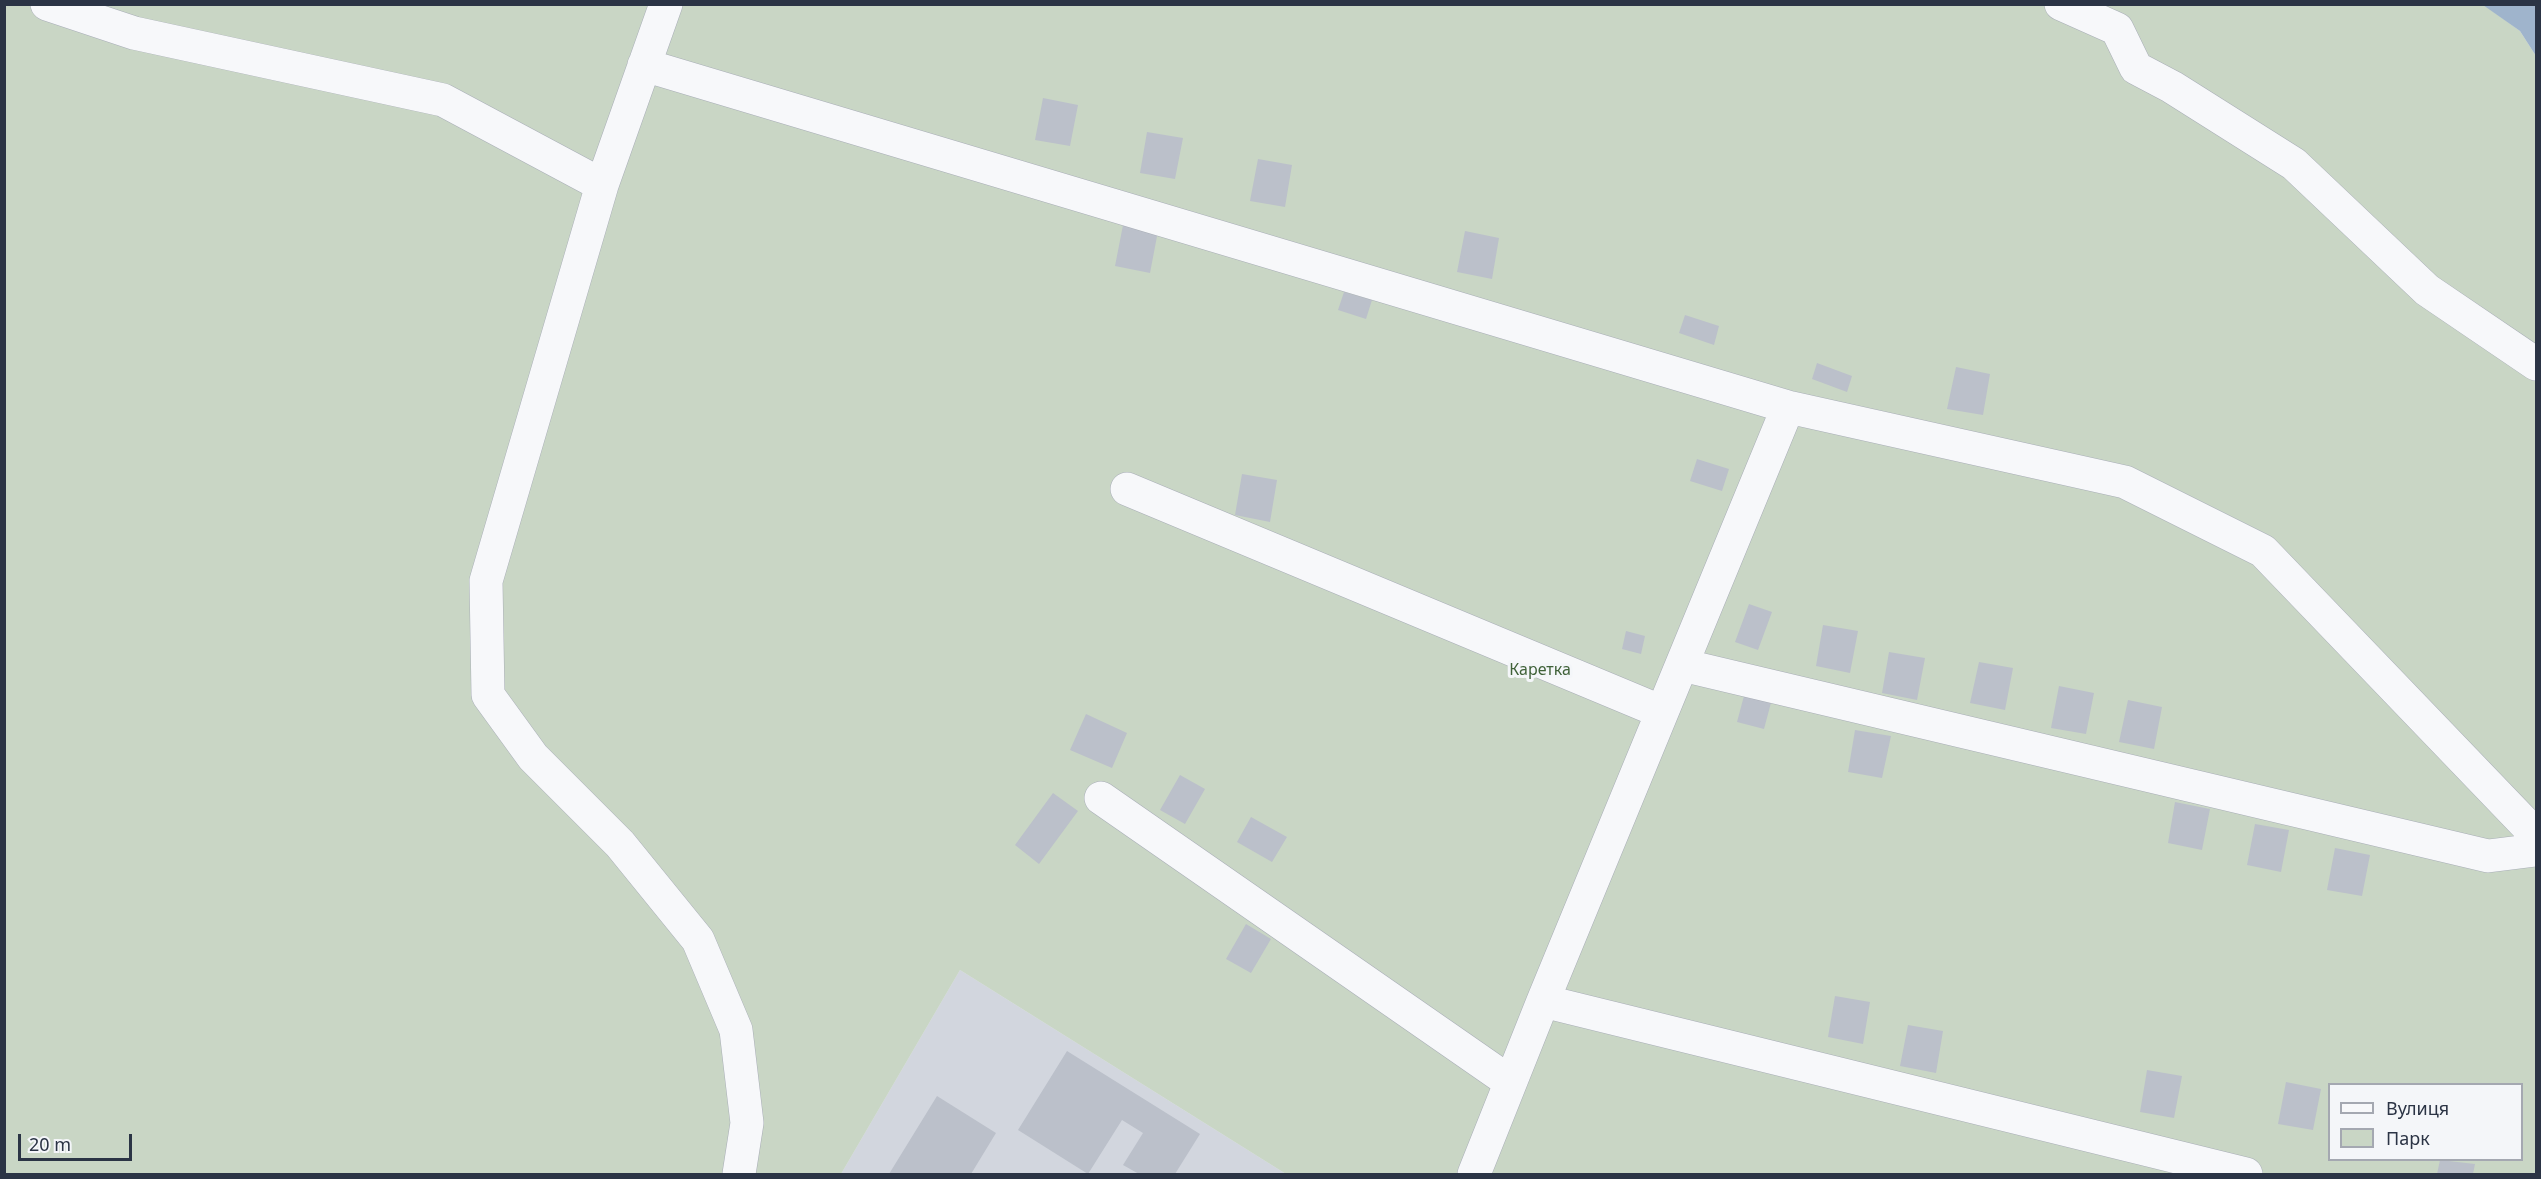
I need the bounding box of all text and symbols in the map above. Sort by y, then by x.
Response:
park label: Каретка [1509,660,1571,680]
legend [2328,1083,2523,1161]
text: Вулиця [2386,1096,2449,1120]
scale bar [21,1122,135,1160]
text: Парк [2386,1126,2430,1150]
text: 20 m [29,1132,71,1156]

